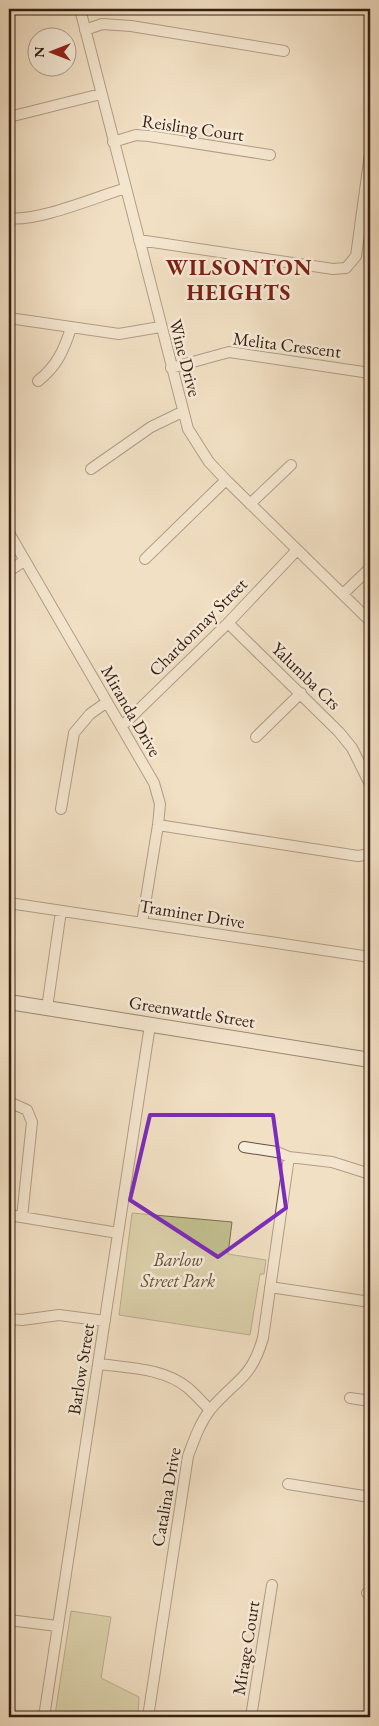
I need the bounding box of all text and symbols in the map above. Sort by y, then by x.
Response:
north arrow [28,28,78,78]
text: N [30,46,48,58]
street label: Reisling Court [141,109,246,146]
district label: WILSONTON HEIGHTS [165,253,313,307]
street label: Wine Drive [164,317,207,399]
street label: Melita Crescent [232,326,343,363]
street label: Chardonnay Street [143,572,252,681]
street label: Yalumba Crs [267,637,346,715]
street label: Miranda Drive [96,661,167,761]
street label: Traminer Drive [138,894,246,933]
street label: Greenwattle Street [128,990,257,1033]
park label: Barlow Street Park [140,1248,215,1292]
street label: Barlow Street [62,1321,99,1416]
street label: Catalina Drive [145,1446,186,1548]
street label: Mirage Court [227,1599,264,1697]

